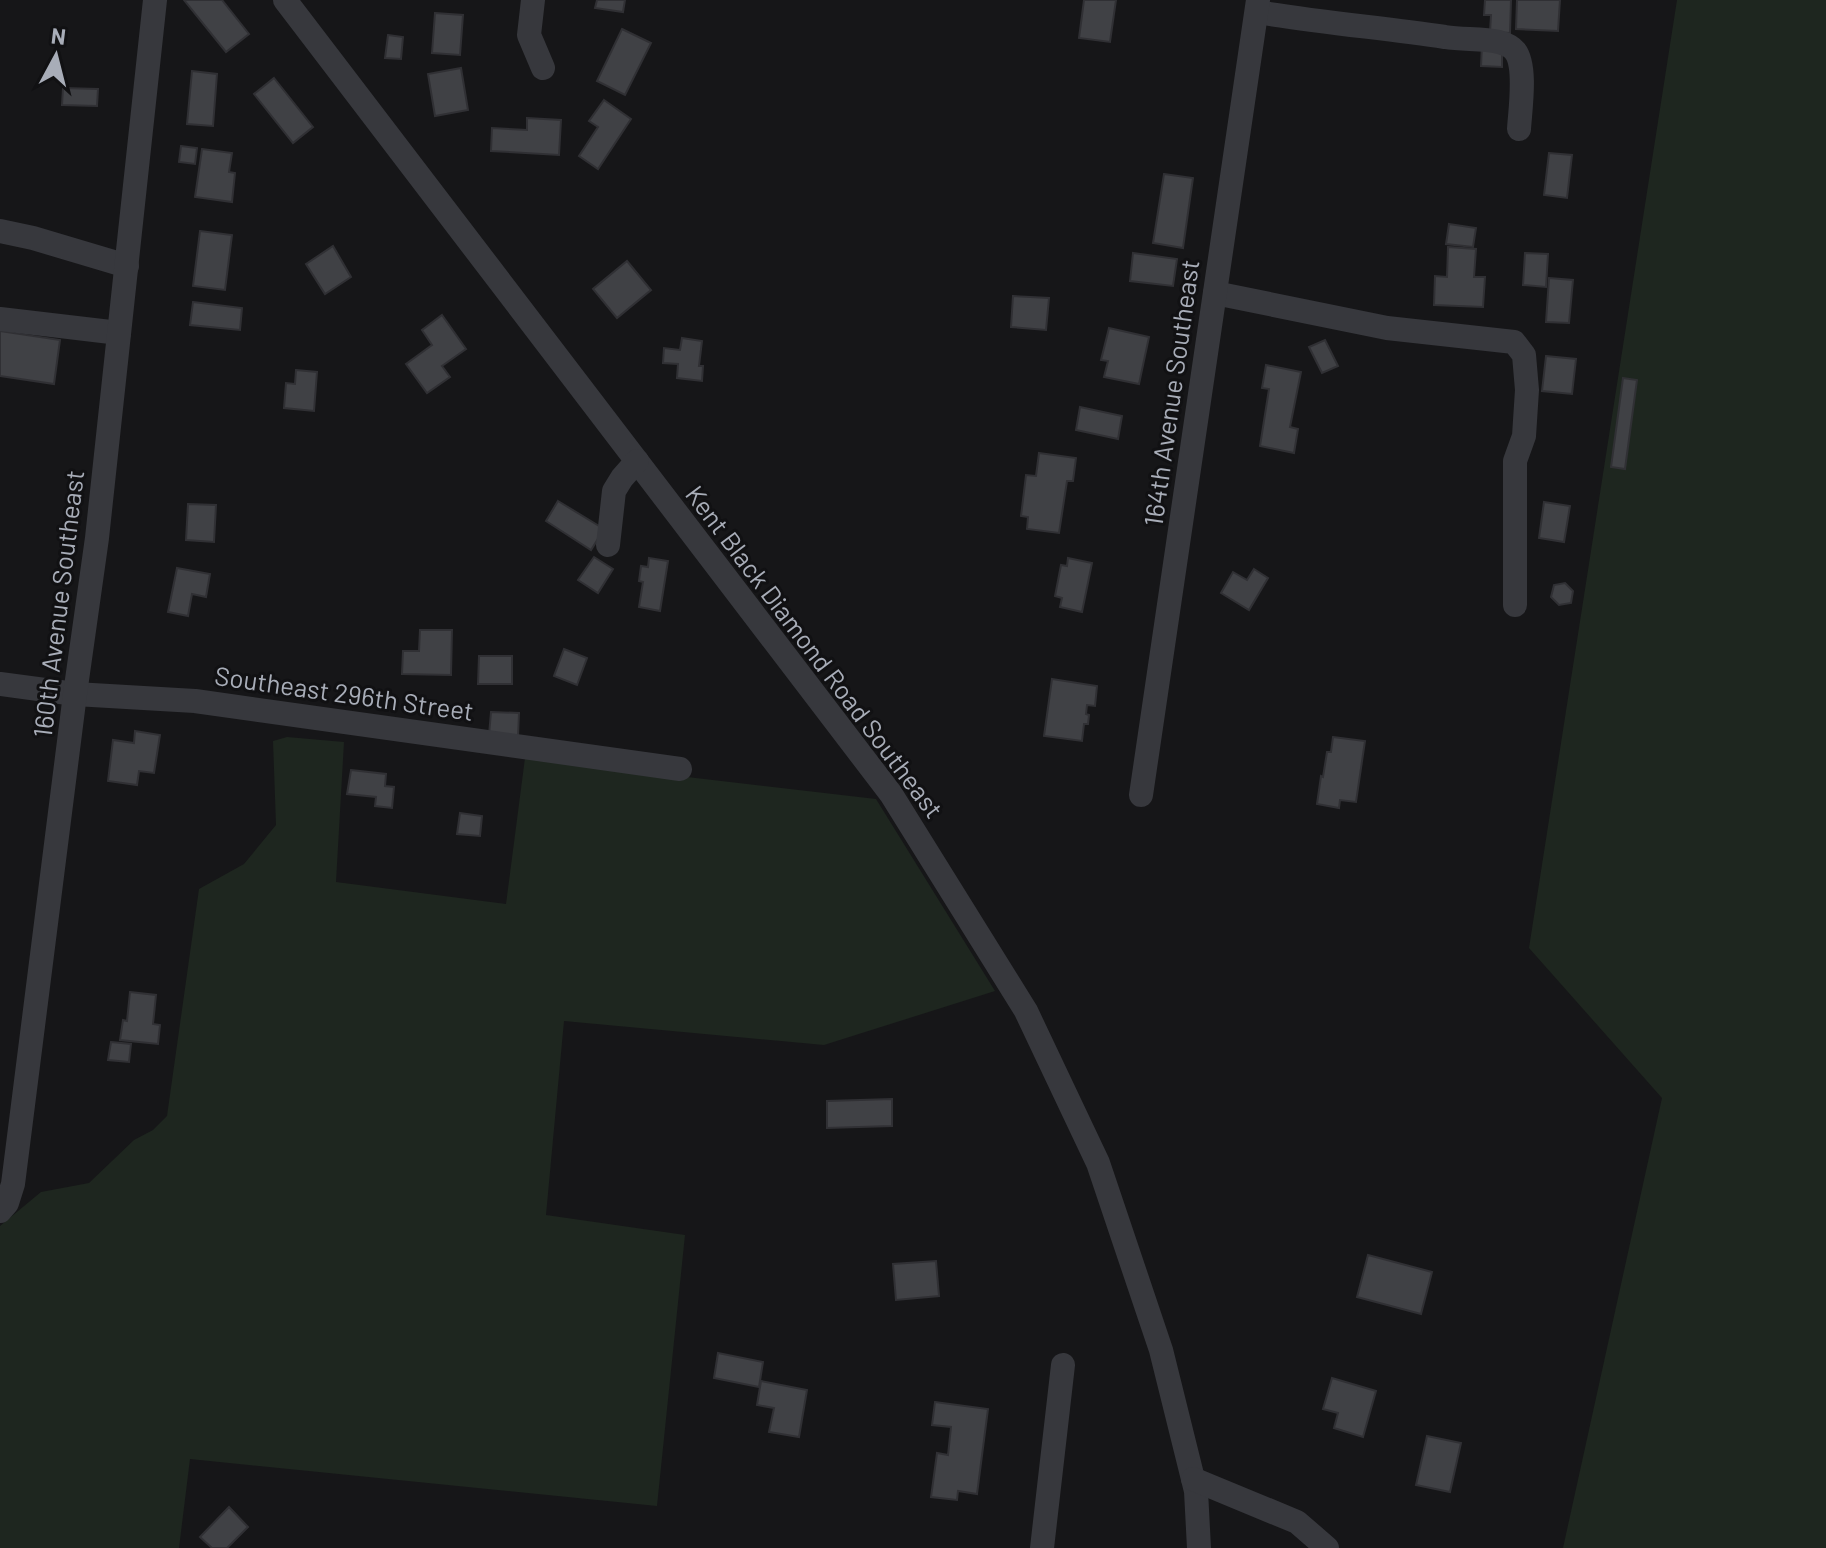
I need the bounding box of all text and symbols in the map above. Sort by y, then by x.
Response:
north arrow [16,16,96,96]
text: N [50,21,67,49]
street label: 164th Avenue Southeast [1136,258,1205,528]
street label: 160th Avenue Southeast [26,468,89,739]
street label: Kent Black Diamond Road Southeast [680,479,950,823]
street label: Southeast 296th Street [213,659,476,726]

